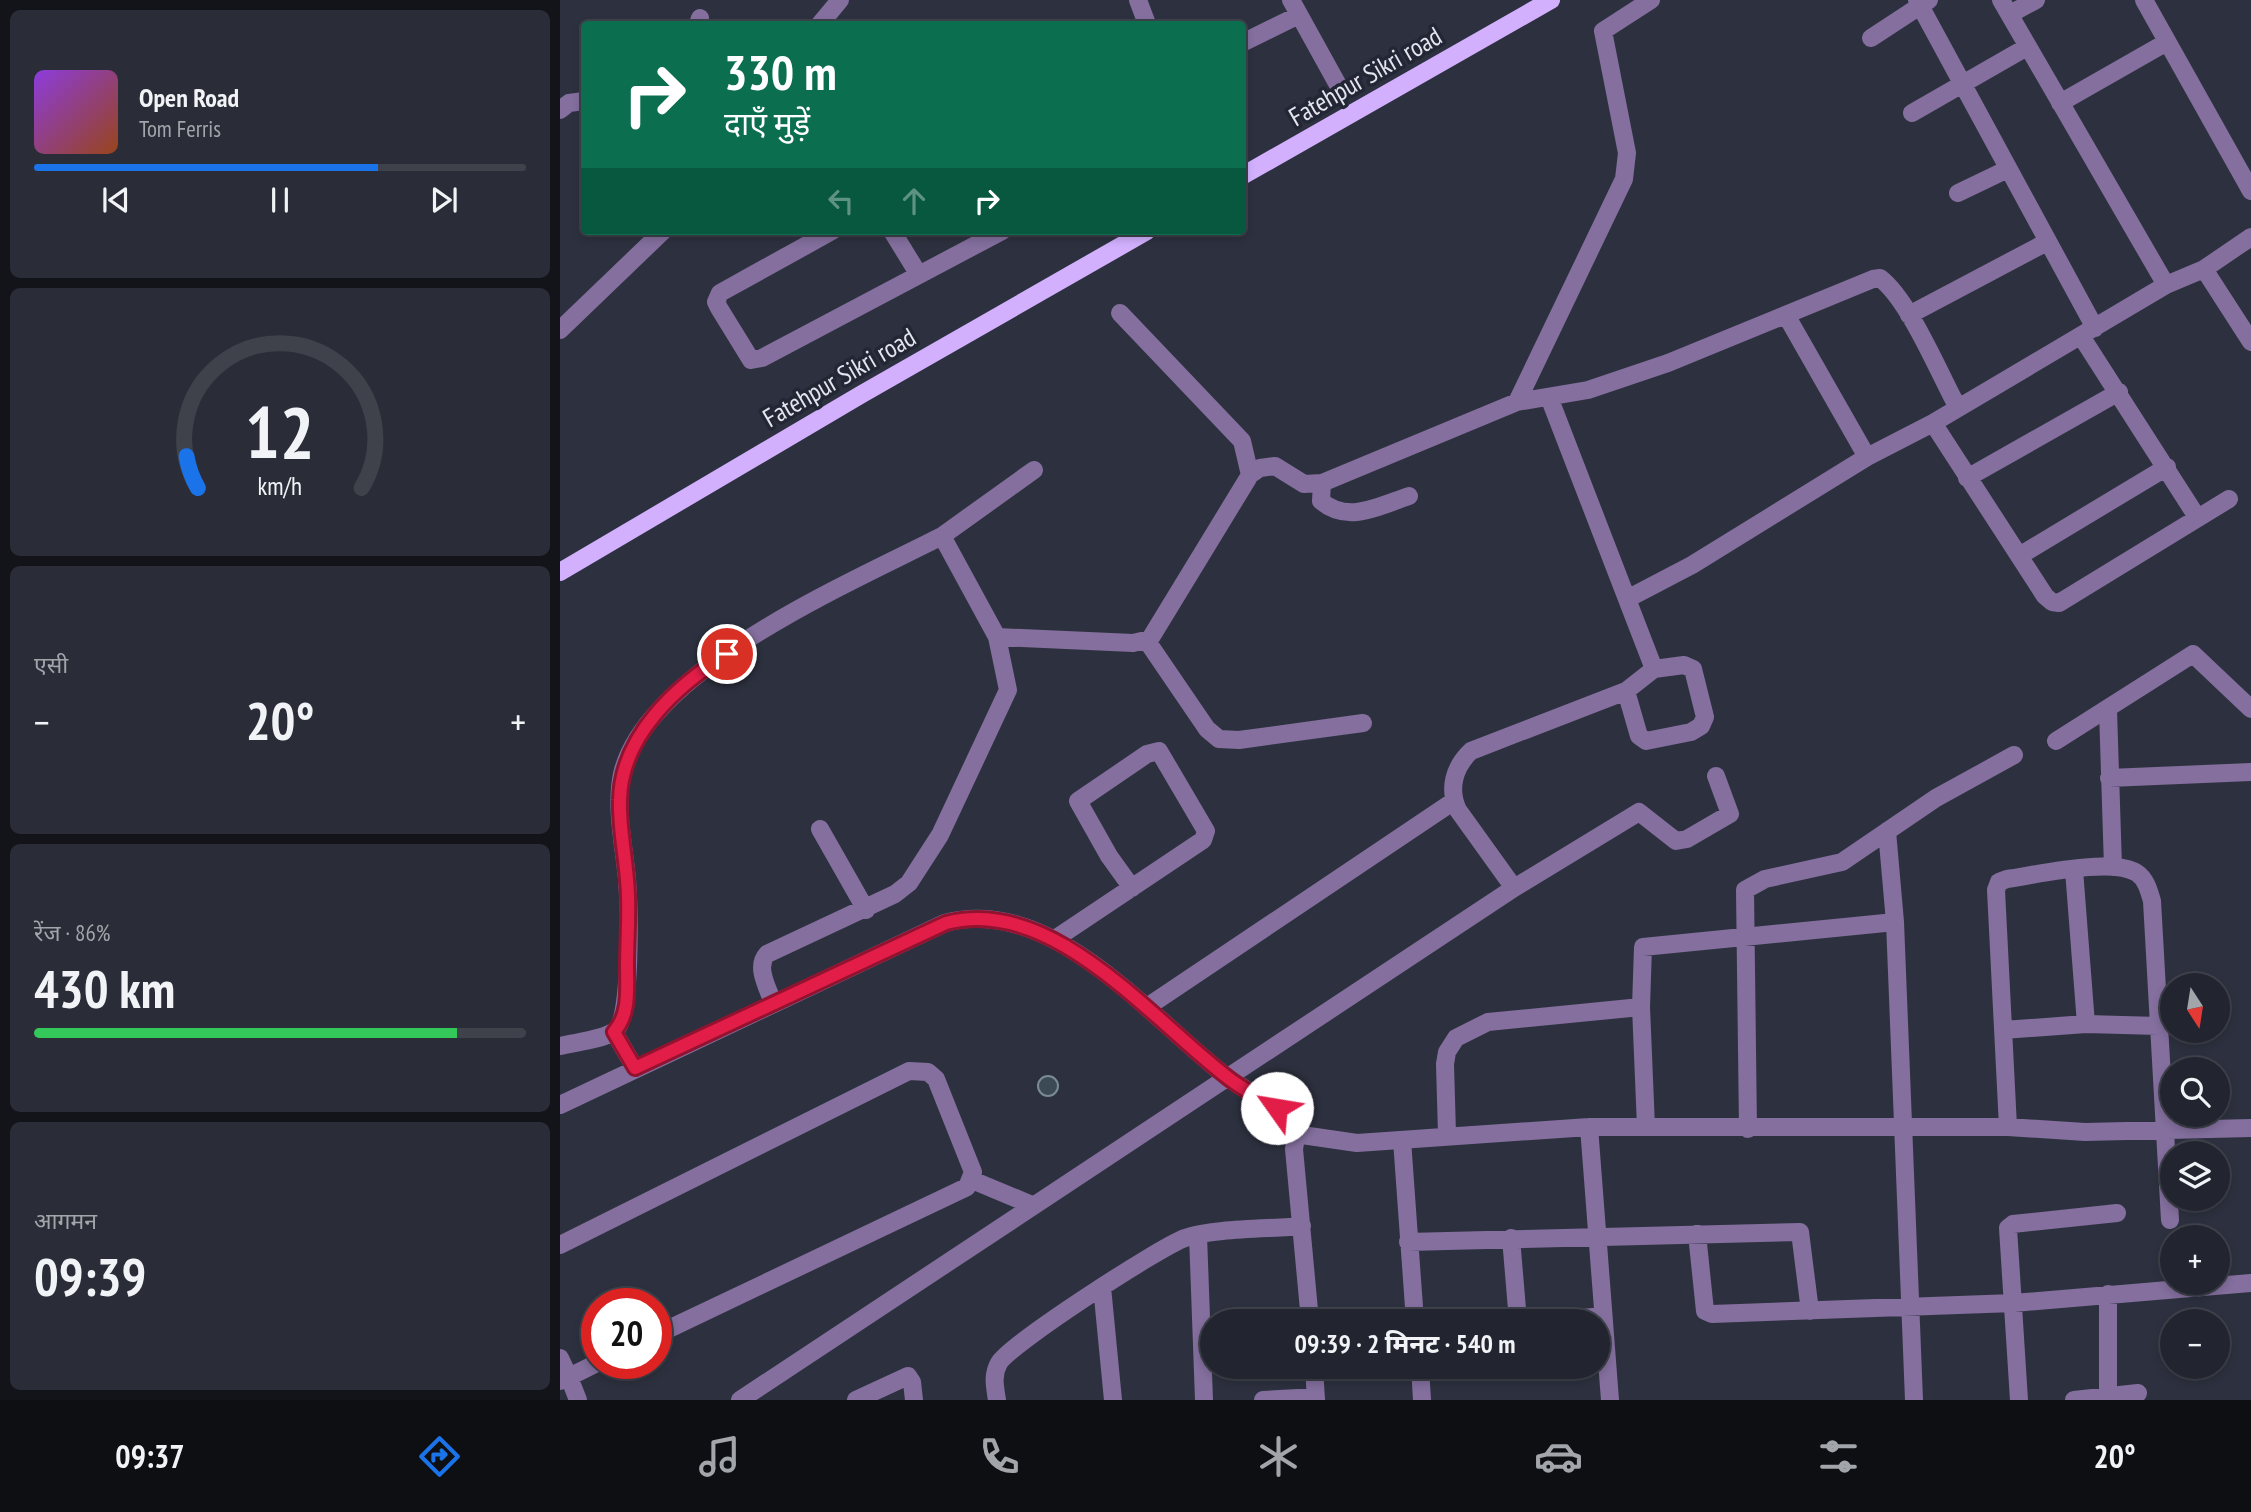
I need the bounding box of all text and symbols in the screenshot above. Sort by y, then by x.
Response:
street label: Fatehpur Sikri road [1283,19,1447,133]
text: 330 m [724,40,837,104]
icon: right [609,49,700,140]
text: Open Road [139,81,239,114]
text: दाएँ मुड़ें [724,102,810,144]
text: Tom Ferris [139,114,221,143]
icon: previous [97,181,135,219]
icon: pause [261,181,299,219]
icon: next [425,181,463,219]
icon: left [822,182,860,220]
icon: ahead [895,182,933,220]
icon: right [968,182,1006,220]
street label: Fatehpur Sikri road [757,320,921,434]
text: 12 [245,384,315,478]
text: km/h [258,470,302,502]
pin [697,624,757,684]
icon: arrive [708,635,746,673]
text: एसी [34,650,68,679]
text: 20° [246,687,314,754]
text: − [34,697,50,746]
text: + [510,697,526,746]
text: रेंज · 86% [34,918,110,947]
text: 430 km [34,955,175,1022]
north arrow [2160,973,2230,1043]
map controls [2160,973,2230,1379]
button: search [2160,1057,2230,1127]
position arrow [1240,1071,1314,1145]
button: layers [2160,1141,2230,1211]
text: आगमन [34,1206,97,1235]
button: + [2160,1225,2230,1295]
text: 09:39 [34,1243,146,1310]
speed limit sign: 20 [581,1288,672,1379]
button: − [2160,1309,2230,1379]
text: 09:39 · 2 मिनट · 540 m [1295,1327,1515,1360]
icon: directions [415,1432,464,1481]
icon: music [695,1432,744,1481]
icon: phone [975,1432,1024,1481]
icon: climate [1254,1432,1303,1481]
icon: car [1534,1432,1583,1481]
icon: filters [1814,1432,1863,1481]
text: 09:37 [115,1435,185,1477]
text: 20° [2093,1435,2136,1477]

